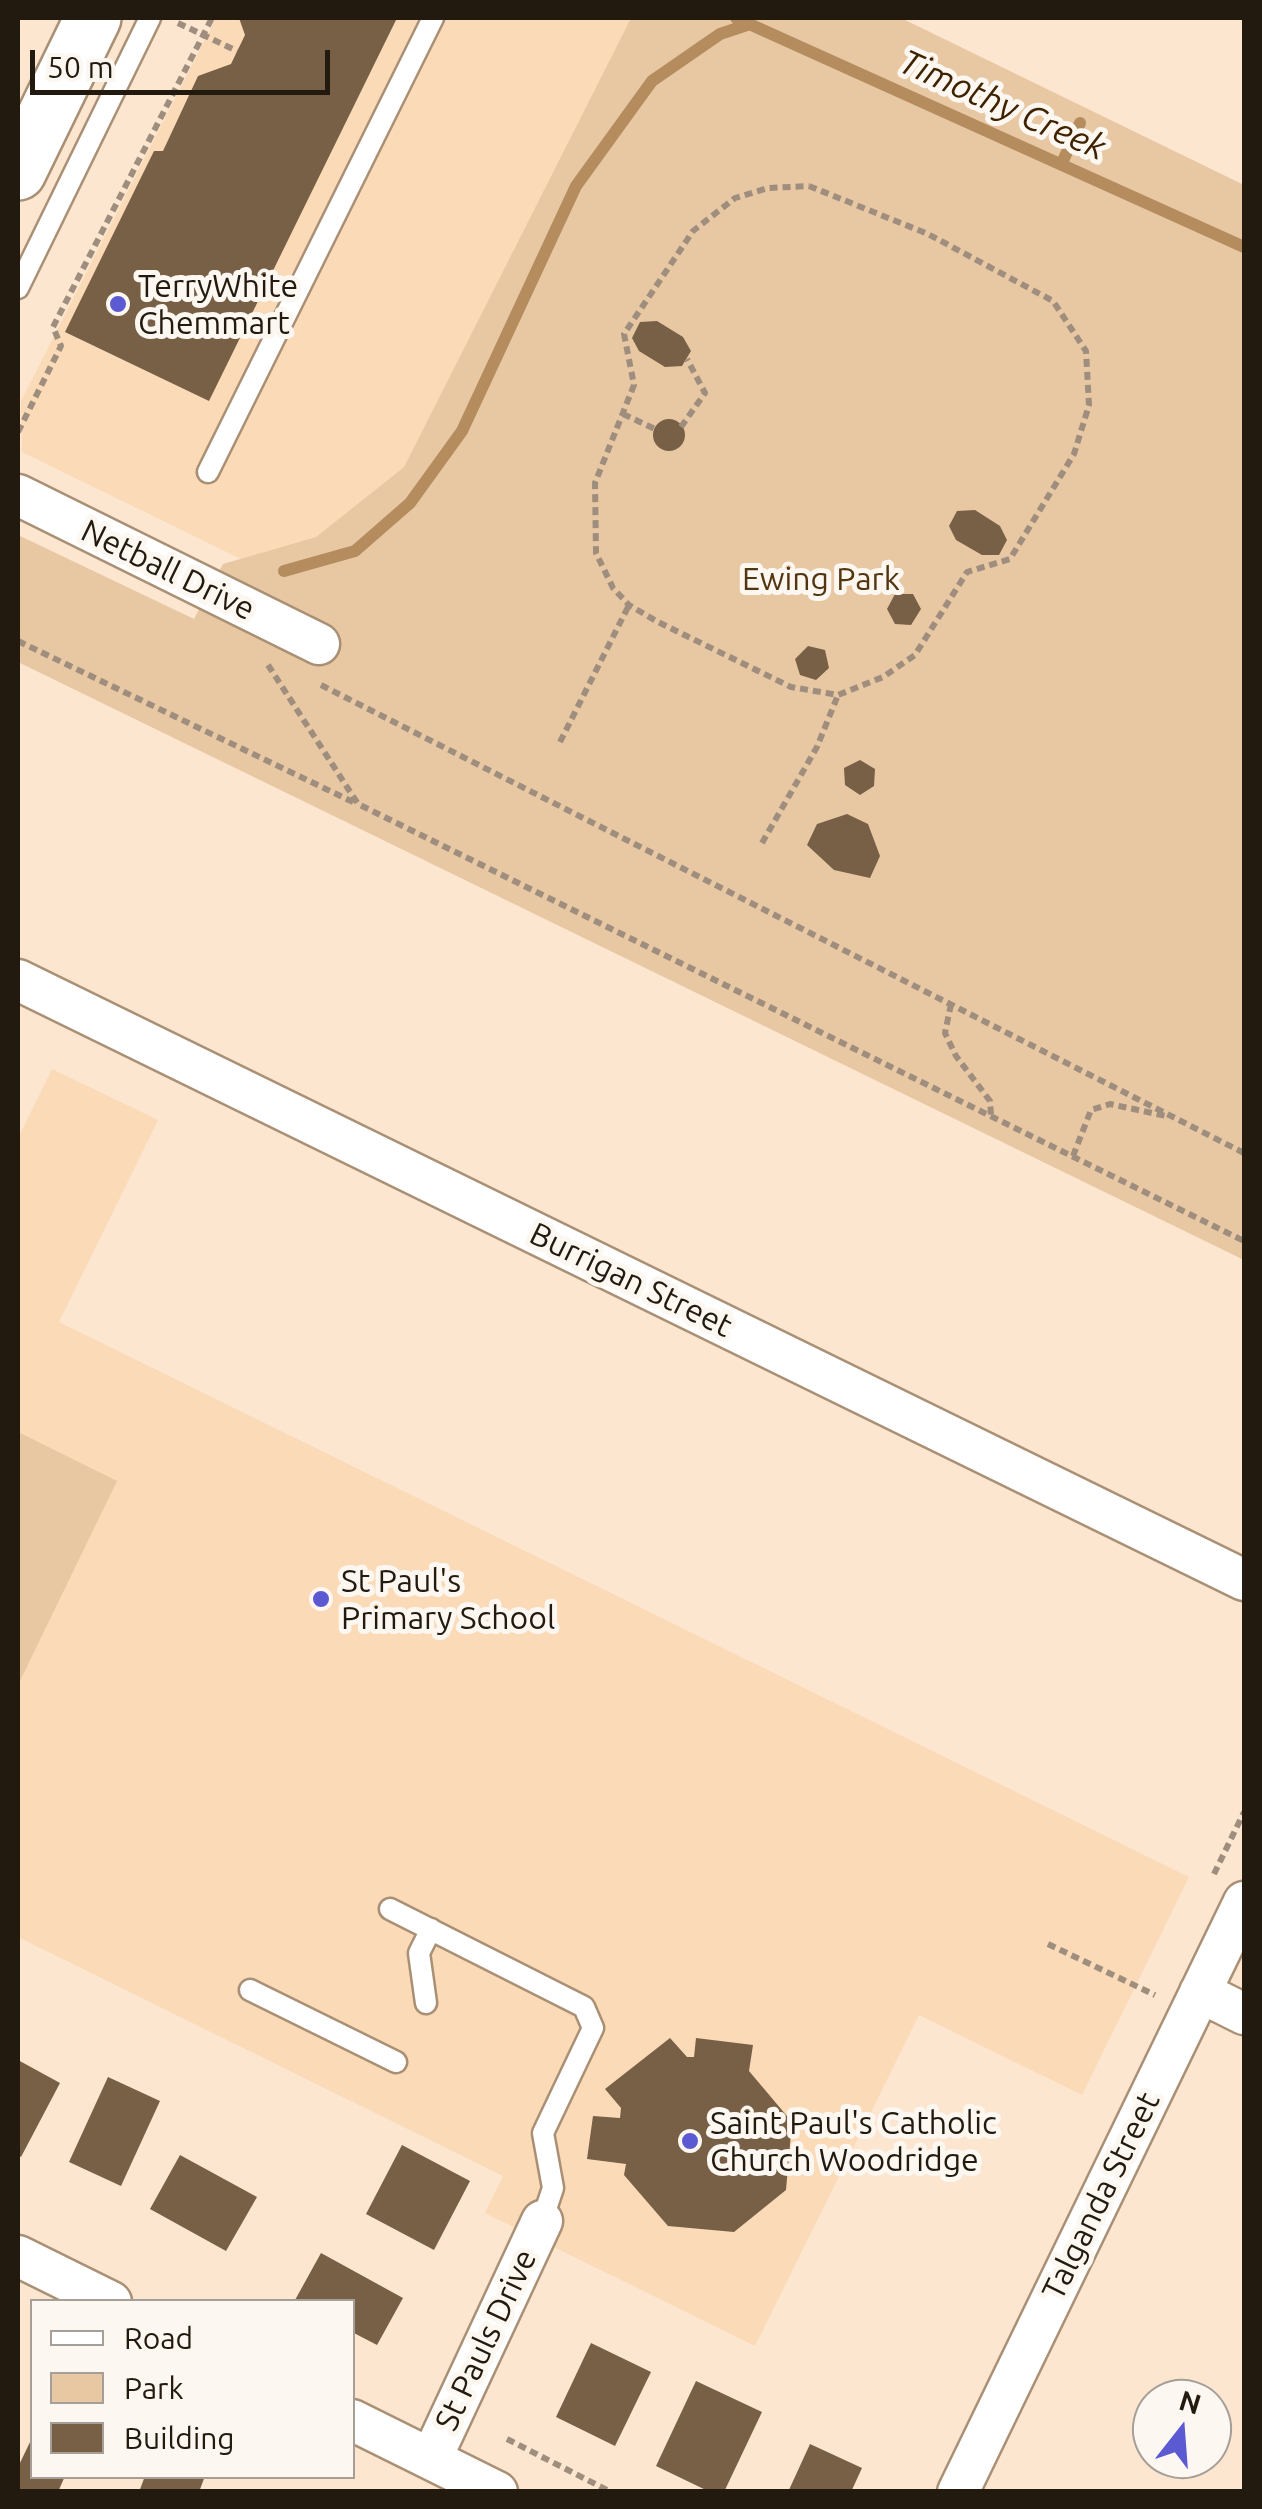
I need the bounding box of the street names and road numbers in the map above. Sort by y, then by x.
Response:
street label: Netball Drive [75,512,261,628]
street label: Burrigan Street [524,1214,738,1346]
street label: Talganda Street [1034,2086,1168,2306]
street label: St Pauls Drive [427,2243,545,2437]

